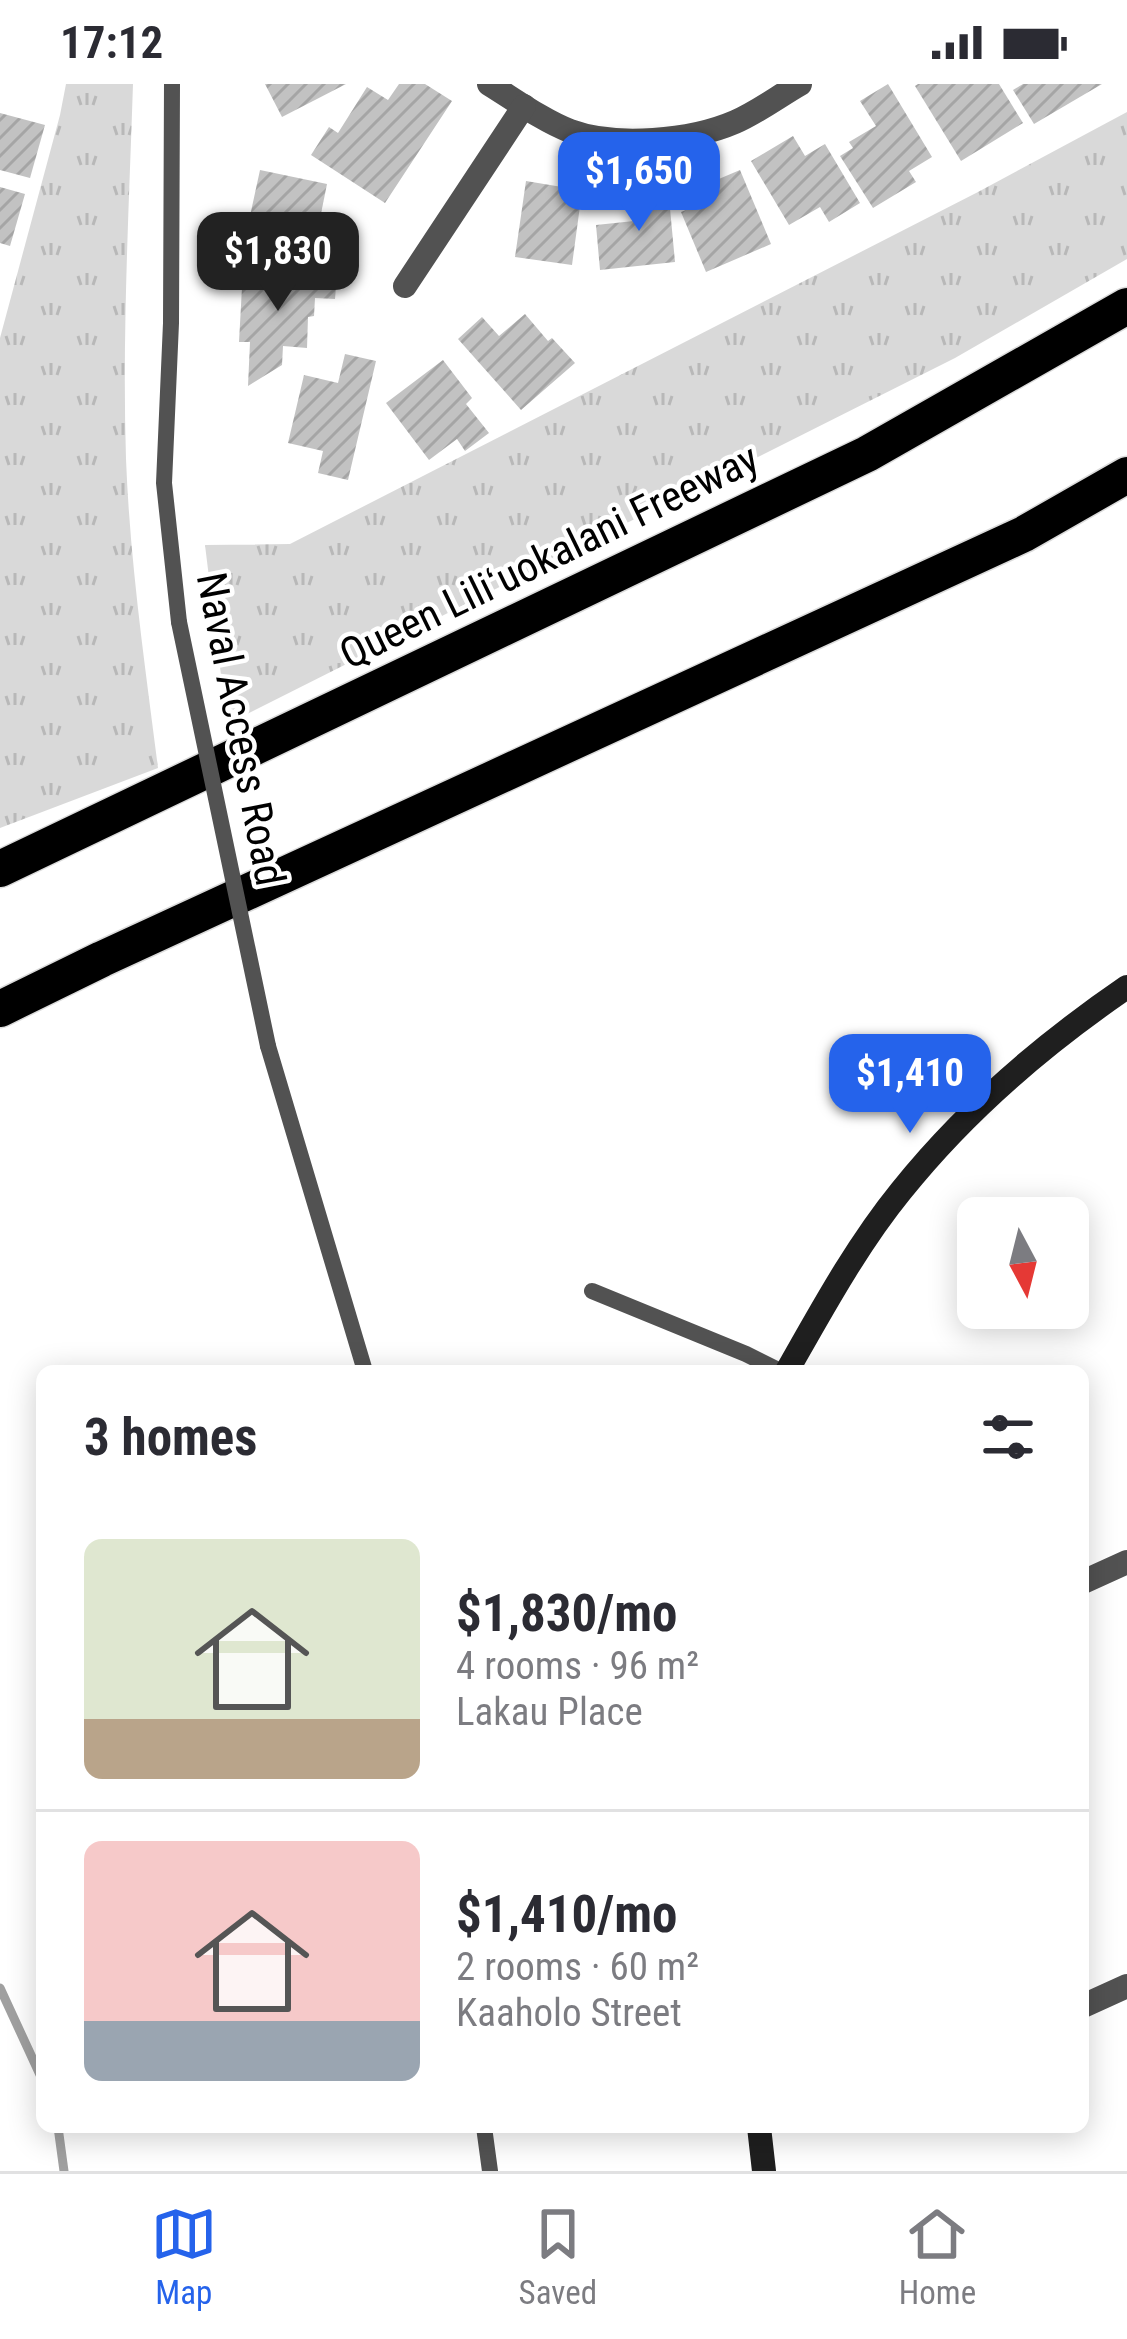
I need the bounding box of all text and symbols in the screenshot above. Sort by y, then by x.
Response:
text: 17:12 [60,16,163,69]
pin: $1,650 [541,132,737,234]
text: $1,650 [585,148,693,194]
pin: $1,830 [180,212,376,314]
text: $1,830 [224,228,332,274]
street label: Queen Liliʻuokalani Freeway [332,433,766,679]
street label: Naval Access Road [187,568,295,890]
pin: $1,410 [812,1034,1008,1136]
text: $1,410 [856,1050,964,1096]
north arrow [957,1197,1089,1329]
map controls [957,1197,1089,1329]
icon: filters [975,1404,1041,1470]
text: 3 homes [84,1408,257,1467]
text: $1,830/mo [456,1584,677,1643]
icon: home [180,1587,324,1731]
text: 4 rooms · 96 m² [456,1643,699,1689]
text: Lakau Place [456,1689,643,1735]
text: $1,410/mo [456,1885,677,1944]
icon: home [180,1889,324,2033]
text: 2 rooms · 60 m² [456,1944,699,1990]
text: Kaaholo Street [456,1990,682,2036]
tab: Map [151,2201,217,2312]
tab: Saved [519,2201,597,2312]
tab: Home [899,2201,976,2312]

